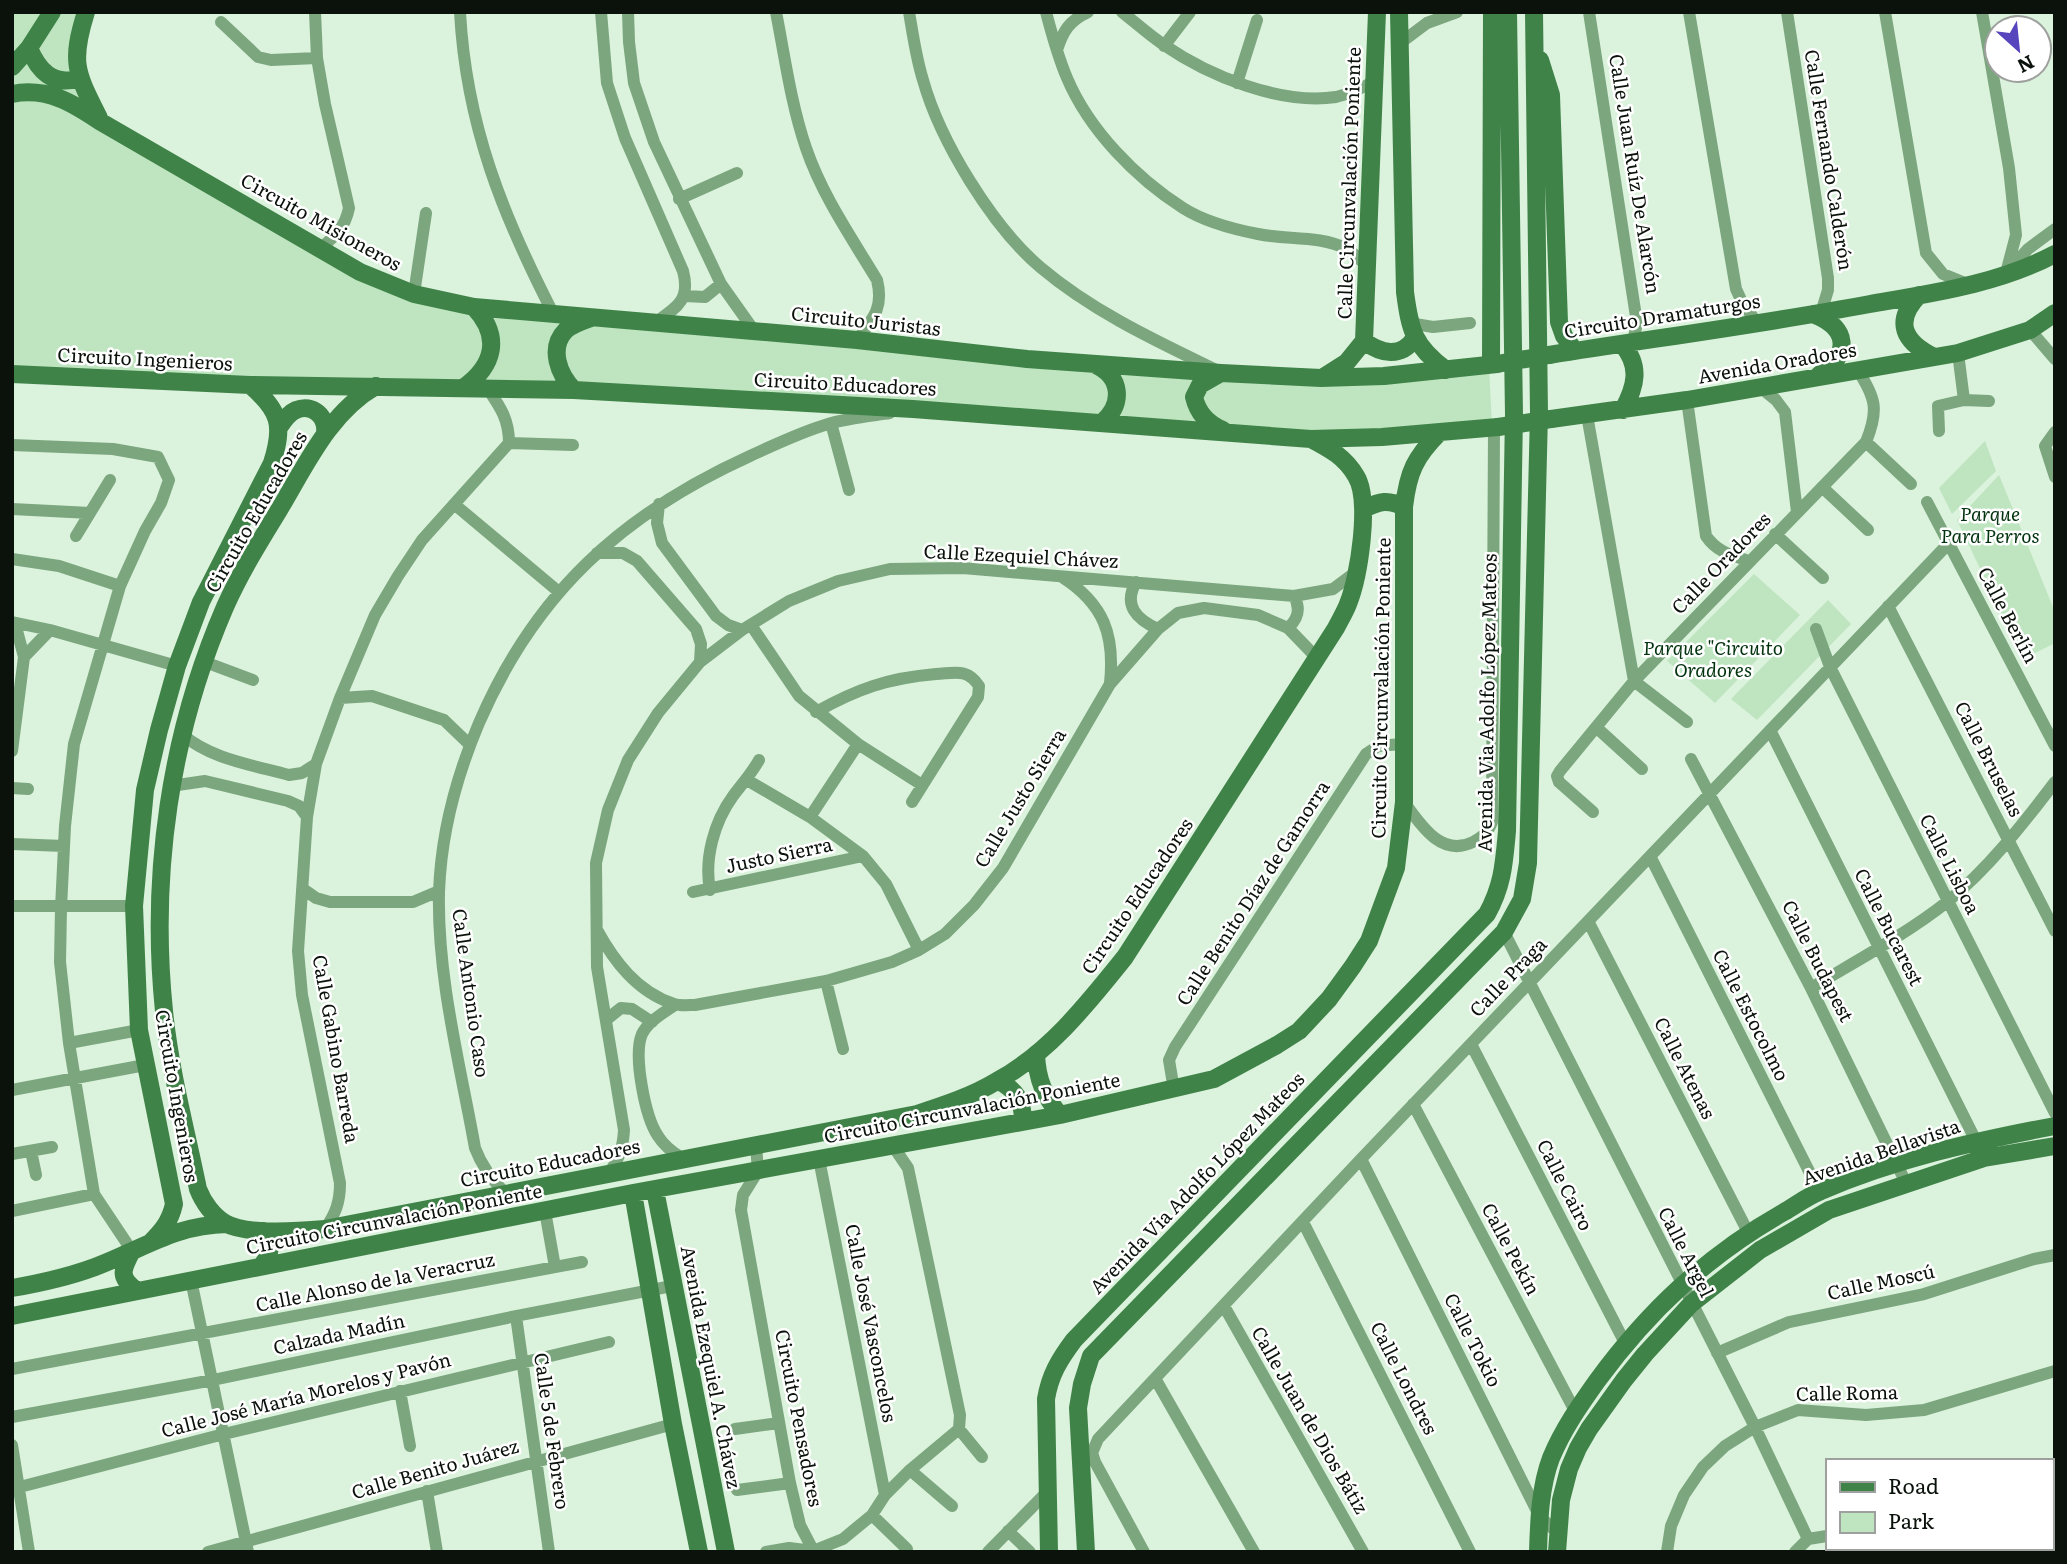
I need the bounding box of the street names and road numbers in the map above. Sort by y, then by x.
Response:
street label: Calle Circunvalación Poniente [1329,46,1367,320]
street label: Calle Fernando Calderón [1799,47,1861,272]
street label: Calle Juan Ruíz De Alarcón [1603,52,1669,296]
street label: Circuito Misioneros [236,165,407,277]
street label: Circuito Dramaturgos [1562,286,1762,344]
street label: Circuito Juristas [790,298,943,342]
street label: Avenida Oradores [1696,334,1859,390]
street label: Circuito Ingenieros [57,339,234,377]
street label: Circuito Educadores [753,364,937,402]
street label: Circuito Educadores [197,425,313,598]
street label: Calle Oradores [1664,505,1777,620]
street label: Calle Ezequiel Chávez [923,536,1119,574]
street label: Circuito Circunvalación Poniente [1363,537,1397,839]
street label: Avenida Via Adolfo López Mateos [1469,553,1503,853]
street label: Calle Berlín [1972,561,2046,668]
street label: Calle Bruselas [1949,696,2031,822]
street label: Calle Justo Sierra [966,722,1072,872]
street label: Calle Benito Díaz de Gamorra [1169,774,1336,1011]
street label: Calle Lisboa [1914,809,1988,919]
street label: Circuito Educadores [1073,812,1199,979]
street label: Justo Sierra [723,829,836,879]
street label: Calle Bucarest [1848,863,1932,990]
street label: Calle Budapest [1776,895,1862,1027]
street label: Calle Antonio Caso [446,907,498,1079]
street label: Calle Praga [1462,930,1553,1022]
street label: Calle Estocolmo [1707,944,1797,1085]
street label: Calle Gabino Barreda [307,952,367,1146]
street label: Circuito Ingenieros [149,1007,207,1185]
street label: Calle Atenas [1648,1012,1724,1124]
street label: Circuito Circunvalación Poniente [821,1065,1122,1149]
street label: Avenida Via Adolfo López Mateos [1082,1065,1310,1300]
street label: Avenida Bellavista [1798,1111,1964,1191]
street label: Circuito Educadores [457,1131,643,1193]
street label: Calle Cairo [1531,1134,1601,1235]
street label: Circuito Circunvalación Poniente [243,1176,544,1260]
street label: Calle Pekín [1476,1197,1548,1300]
street label: Calle Argel [1652,1201,1722,1302]
street label: Calle José Vasconcelos [839,1221,905,1425]
street label: Avenida Ezequiel A. Chávez [675,1243,749,1491]
street label: Calle Alonso de la Veracruz [253,1244,497,1318]
street label: Calle Moscú [1824,1256,1937,1306]
street label: Calle Tokio [1438,1288,1510,1391]
street label: Calzada Madín [270,1305,407,1361]
street label: Calle Londres [1364,1316,1446,1439]
street label: Calle Juan de Dios Bátiz [1246,1320,1376,1519]
street label: Circuito Pensadores [769,1327,831,1509]
street label: Calle José María Morelos y Pavón [158,1344,454,1444]
street label: Calle 5 de Febrero [528,1351,578,1511]
street label: Calle Roma [1796,1377,1899,1407]
street label: Calle Benito Juárez [348,1431,522,1505]

